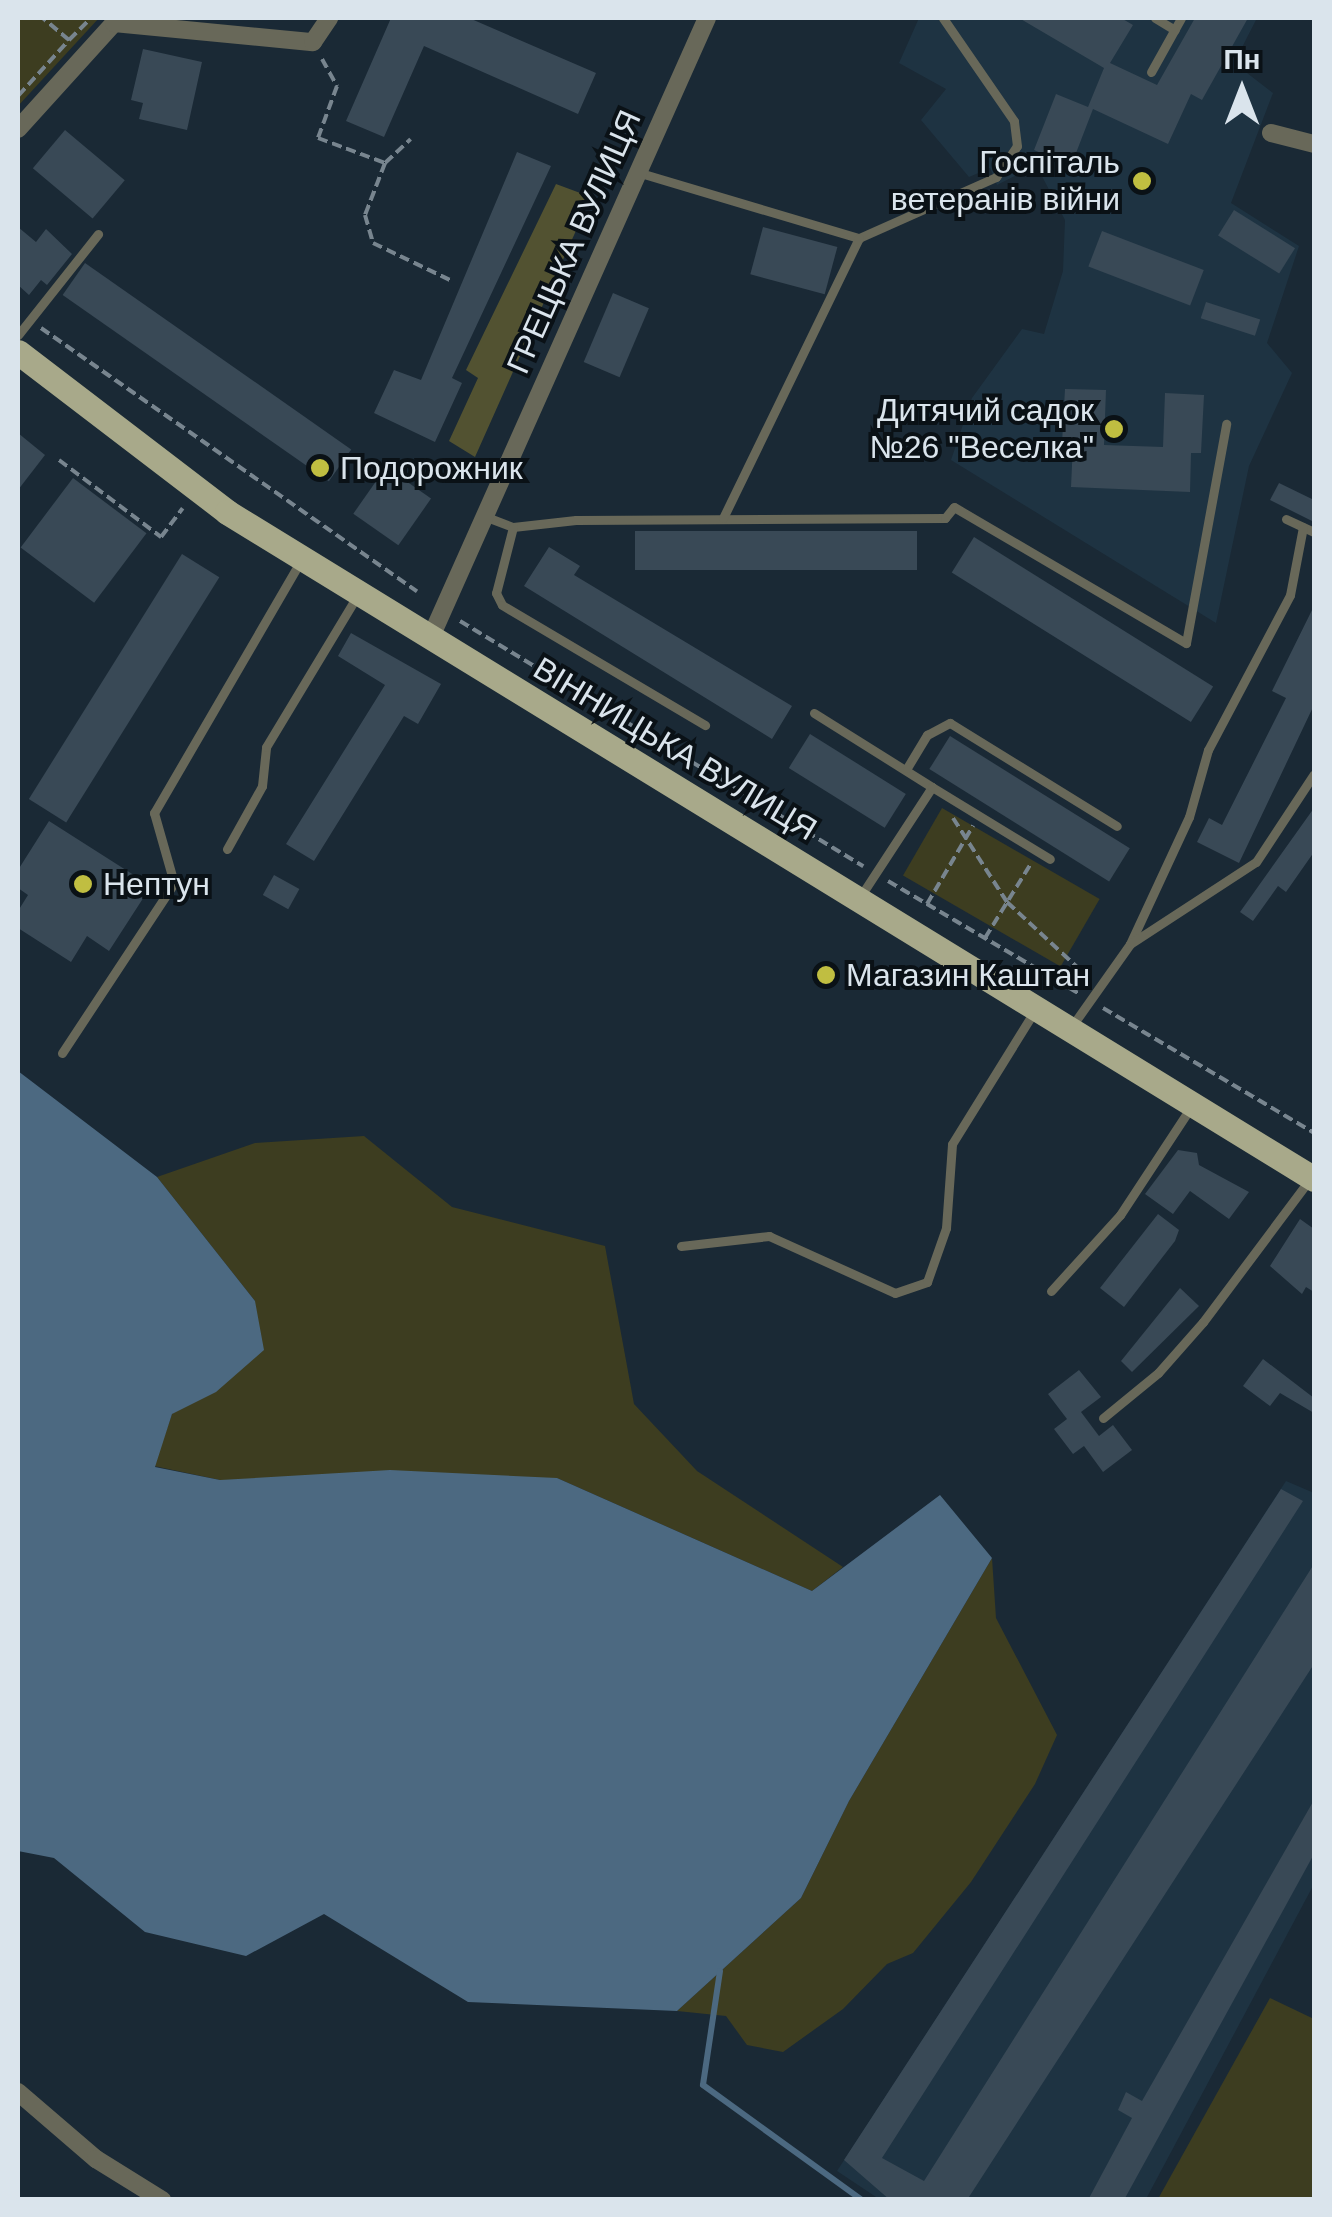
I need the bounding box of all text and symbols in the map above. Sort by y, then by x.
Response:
north arrow [1192,40,1292,140]
text: Пн [1223,44,1261,75]
street label: ГРЕЦЬКА ВУЛИЦЯ [499,105,649,379]
place label: Госпіталь ветеранів війни [891,144,1120,219]
marker: Госпіталь ветеранів війни [1129,168,1155,194]
place label: Дитячий садок №26 "Веселка" [869,392,1094,467]
marker: Дитячий садок №26 "Веселка" [1103,418,1125,440]
place label: Подорожник [340,449,523,487]
marker: Подорожник [309,457,331,479]
street label: ВІННИЦЬКА ВУЛИЦЯ [527,649,823,849]
place label: Нептун [103,865,210,903]
marker: Нептун [72,873,94,895]
place label: Магазин Каштан [846,956,1090,994]
marker: Магазин Каштан [815,964,837,986]

